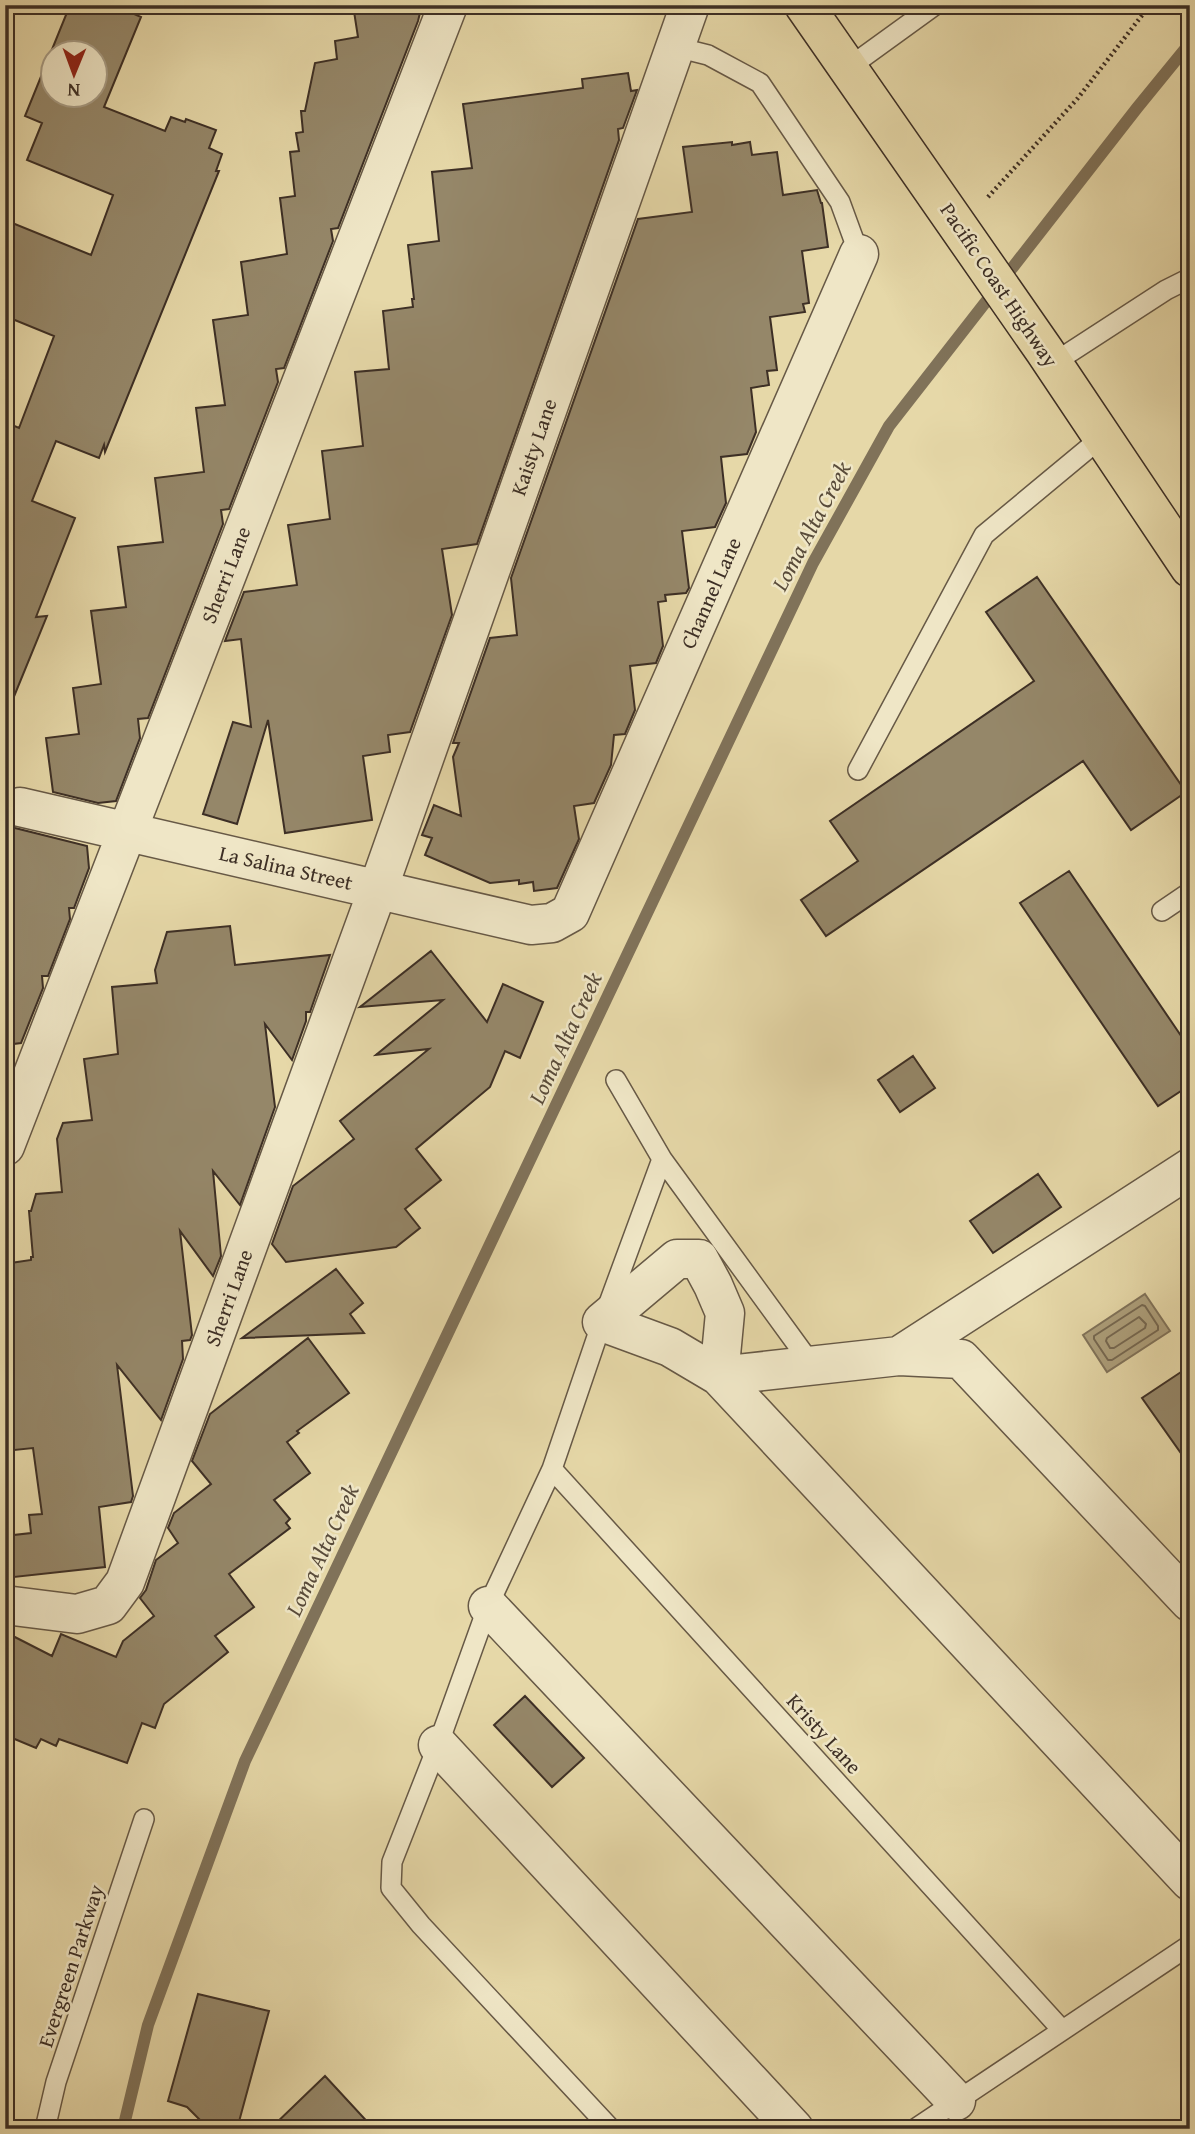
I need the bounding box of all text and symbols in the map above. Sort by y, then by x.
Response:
north arrow [38,38,108,108]
text: N [67,77,80,105]
street label: Pacific Coast Highway [933,196,1066,374]
street label: Kaisty Lane [502,394,565,500]
water label: Loma Alta Creek [762,455,859,597]
street label: Sherri Lane [193,522,258,628]
street label: Channel Lane [672,532,749,653]
street label: La Salina Street [216,837,357,898]
water label: Loma Alta Creek [519,966,610,1110]
street label: Sherri Lane [197,1245,261,1351]
water label: Loma Alta Creek [276,1478,367,1622]
street label: Kristy Lane [780,1686,869,1781]
street label: Evergreen Parkway [30,1880,112,2051]

